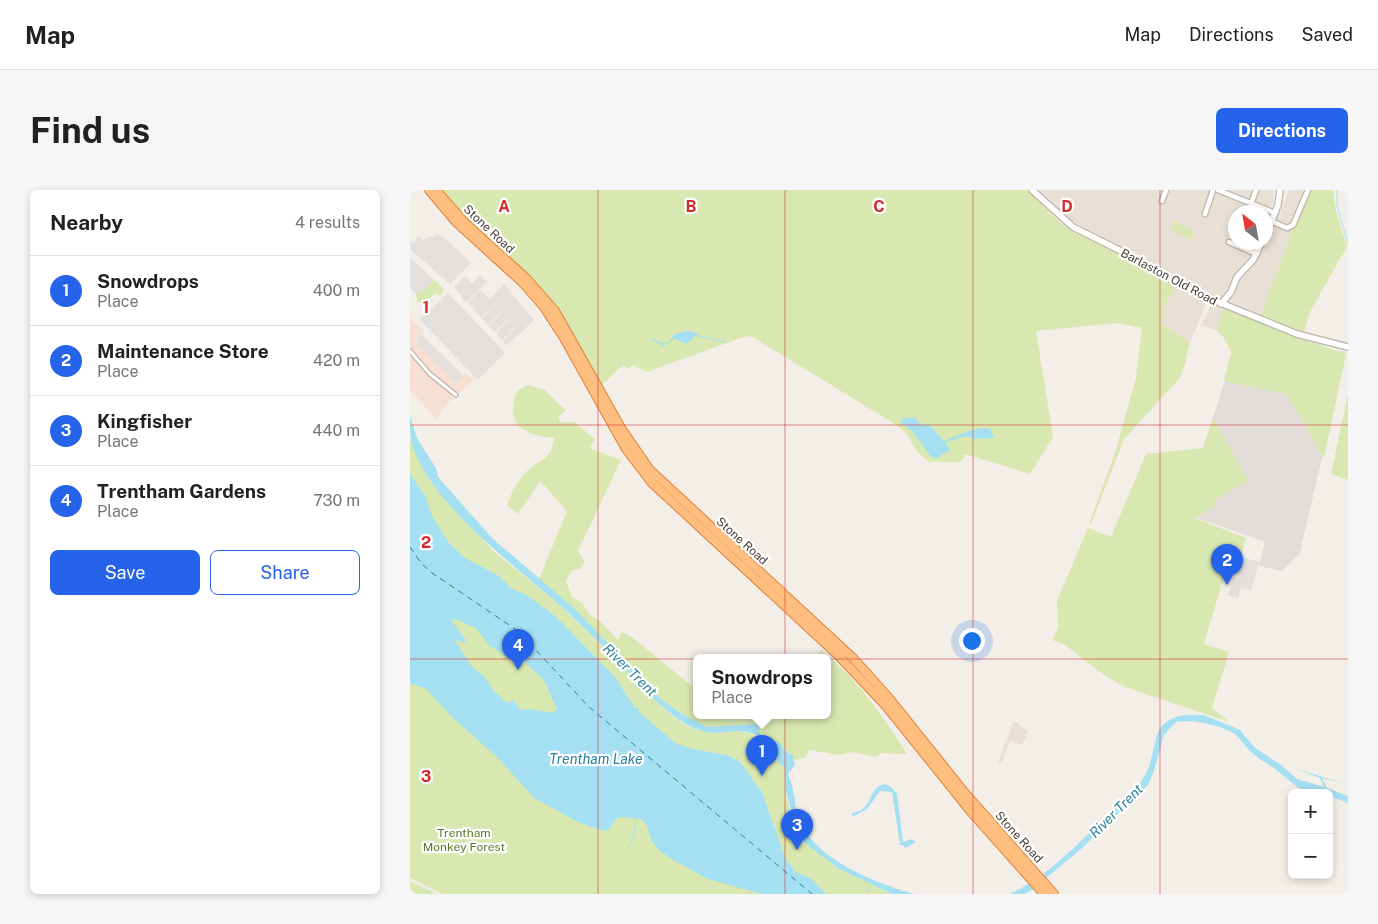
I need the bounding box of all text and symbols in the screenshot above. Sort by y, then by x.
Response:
text: Map [25,21,75,49]
text: Map [1124,24,1161,45]
text: Directions [1189,24,1274,45]
text: Saved [1302,24,1353,45]
button: Directions [1216,108,1348,153]
text: Find us [30,110,150,151]
text: A [498,197,510,216]
text: B [686,197,697,216]
text: C [873,197,885,216]
text: D [1061,197,1073,216]
street label: Stone Road [461,202,517,256]
north arrow [1228,205,1273,250]
text: Nearby [50,210,123,235]
text: 4 results [295,213,360,232]
street label: Barlaston Old Road [1118,246,1220,308]
text: Snowdrops [97,270,199,292]
text: 1 [63,281,69,300]
text: 400 m [313,281,360,300]
text: Place [97,292,139,311]
text: 1 [423,298,429,317]
text: Maintenance Store [97,340,269,362]
text: 2 [61,351,71,370]
text: 420 m [313,351,360,370]
text: Place [97,362,139,381]
text: Kingfisher [97,410,192,432]
text: 3 [61,421,71,440]
text: 440 m [312,421,360,440]
text: Place [97,432,139,451]
text: Trentham Gardens [97,480,266,502]
text: 4 [61,491,71,510]
text: 730 m [313,491,360,510]
text: Place [97,502,139,521]
street label: Stone Road [714,514,770,568]
text: 2 [421,533,431,552]
pin: 2 [1211,544,1243,585]
button: Save [50,550,200,595]
button: Share [210,550,360,595]
your location [959,628,985,654]
pin: 4 [502,629,534,670]
water label: River Trent [600,640,661,700]
popup [693,654,831,719]
text: Snowdrops [711,666,813,688]
text: Place [711,688,753,707]
pin: 1 [746,735,778,776]
water label: Trentham Lake [549,751,643,767]
text: 3 [421,767,431,786]
water label: River Trent [1086,781,1146,841]
map controls [1288,789,1333,879]
button: + [1288,789,1333,834]
pin: 3 [781,809,813,850]
street label: Stone Road [992,809,1046,865]
park label: Trentham Monkey Forest [423,826,506,854]
button: − [1288,834,1333,879]

